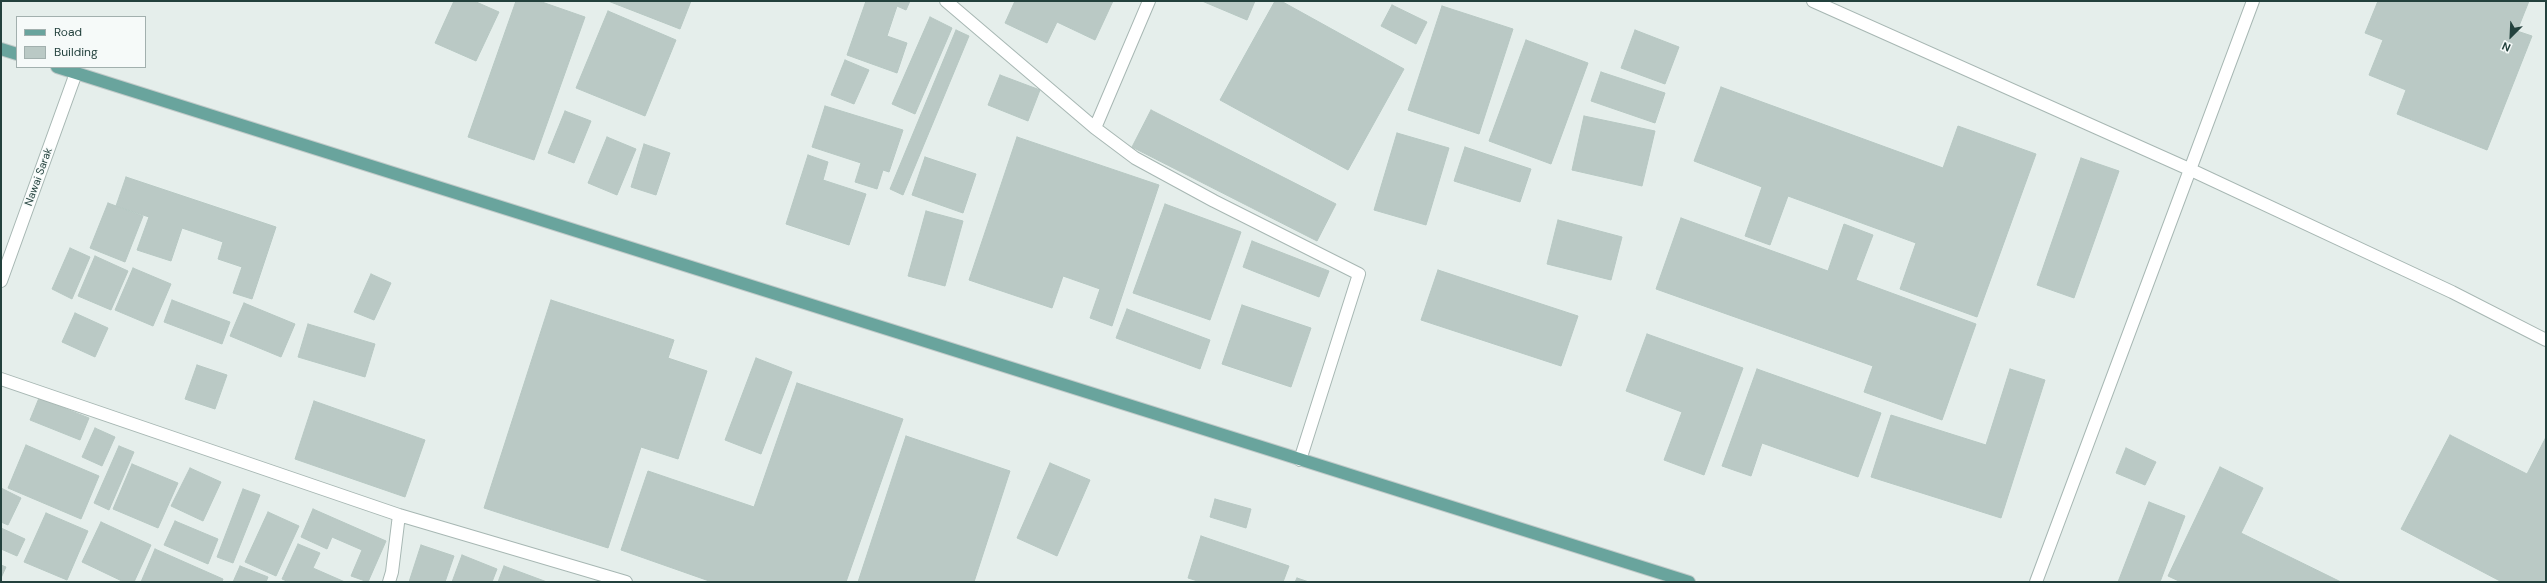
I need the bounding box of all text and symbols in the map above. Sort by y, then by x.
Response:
legend [16,16,146,68]
north arrow [2491,16,2531,56]
text: Road [54,24,82,40]
text: N [2500,39,2513,55]
text: Building [54,44,98,60]
street label: Nawai Sarak [22,146,56,208]

